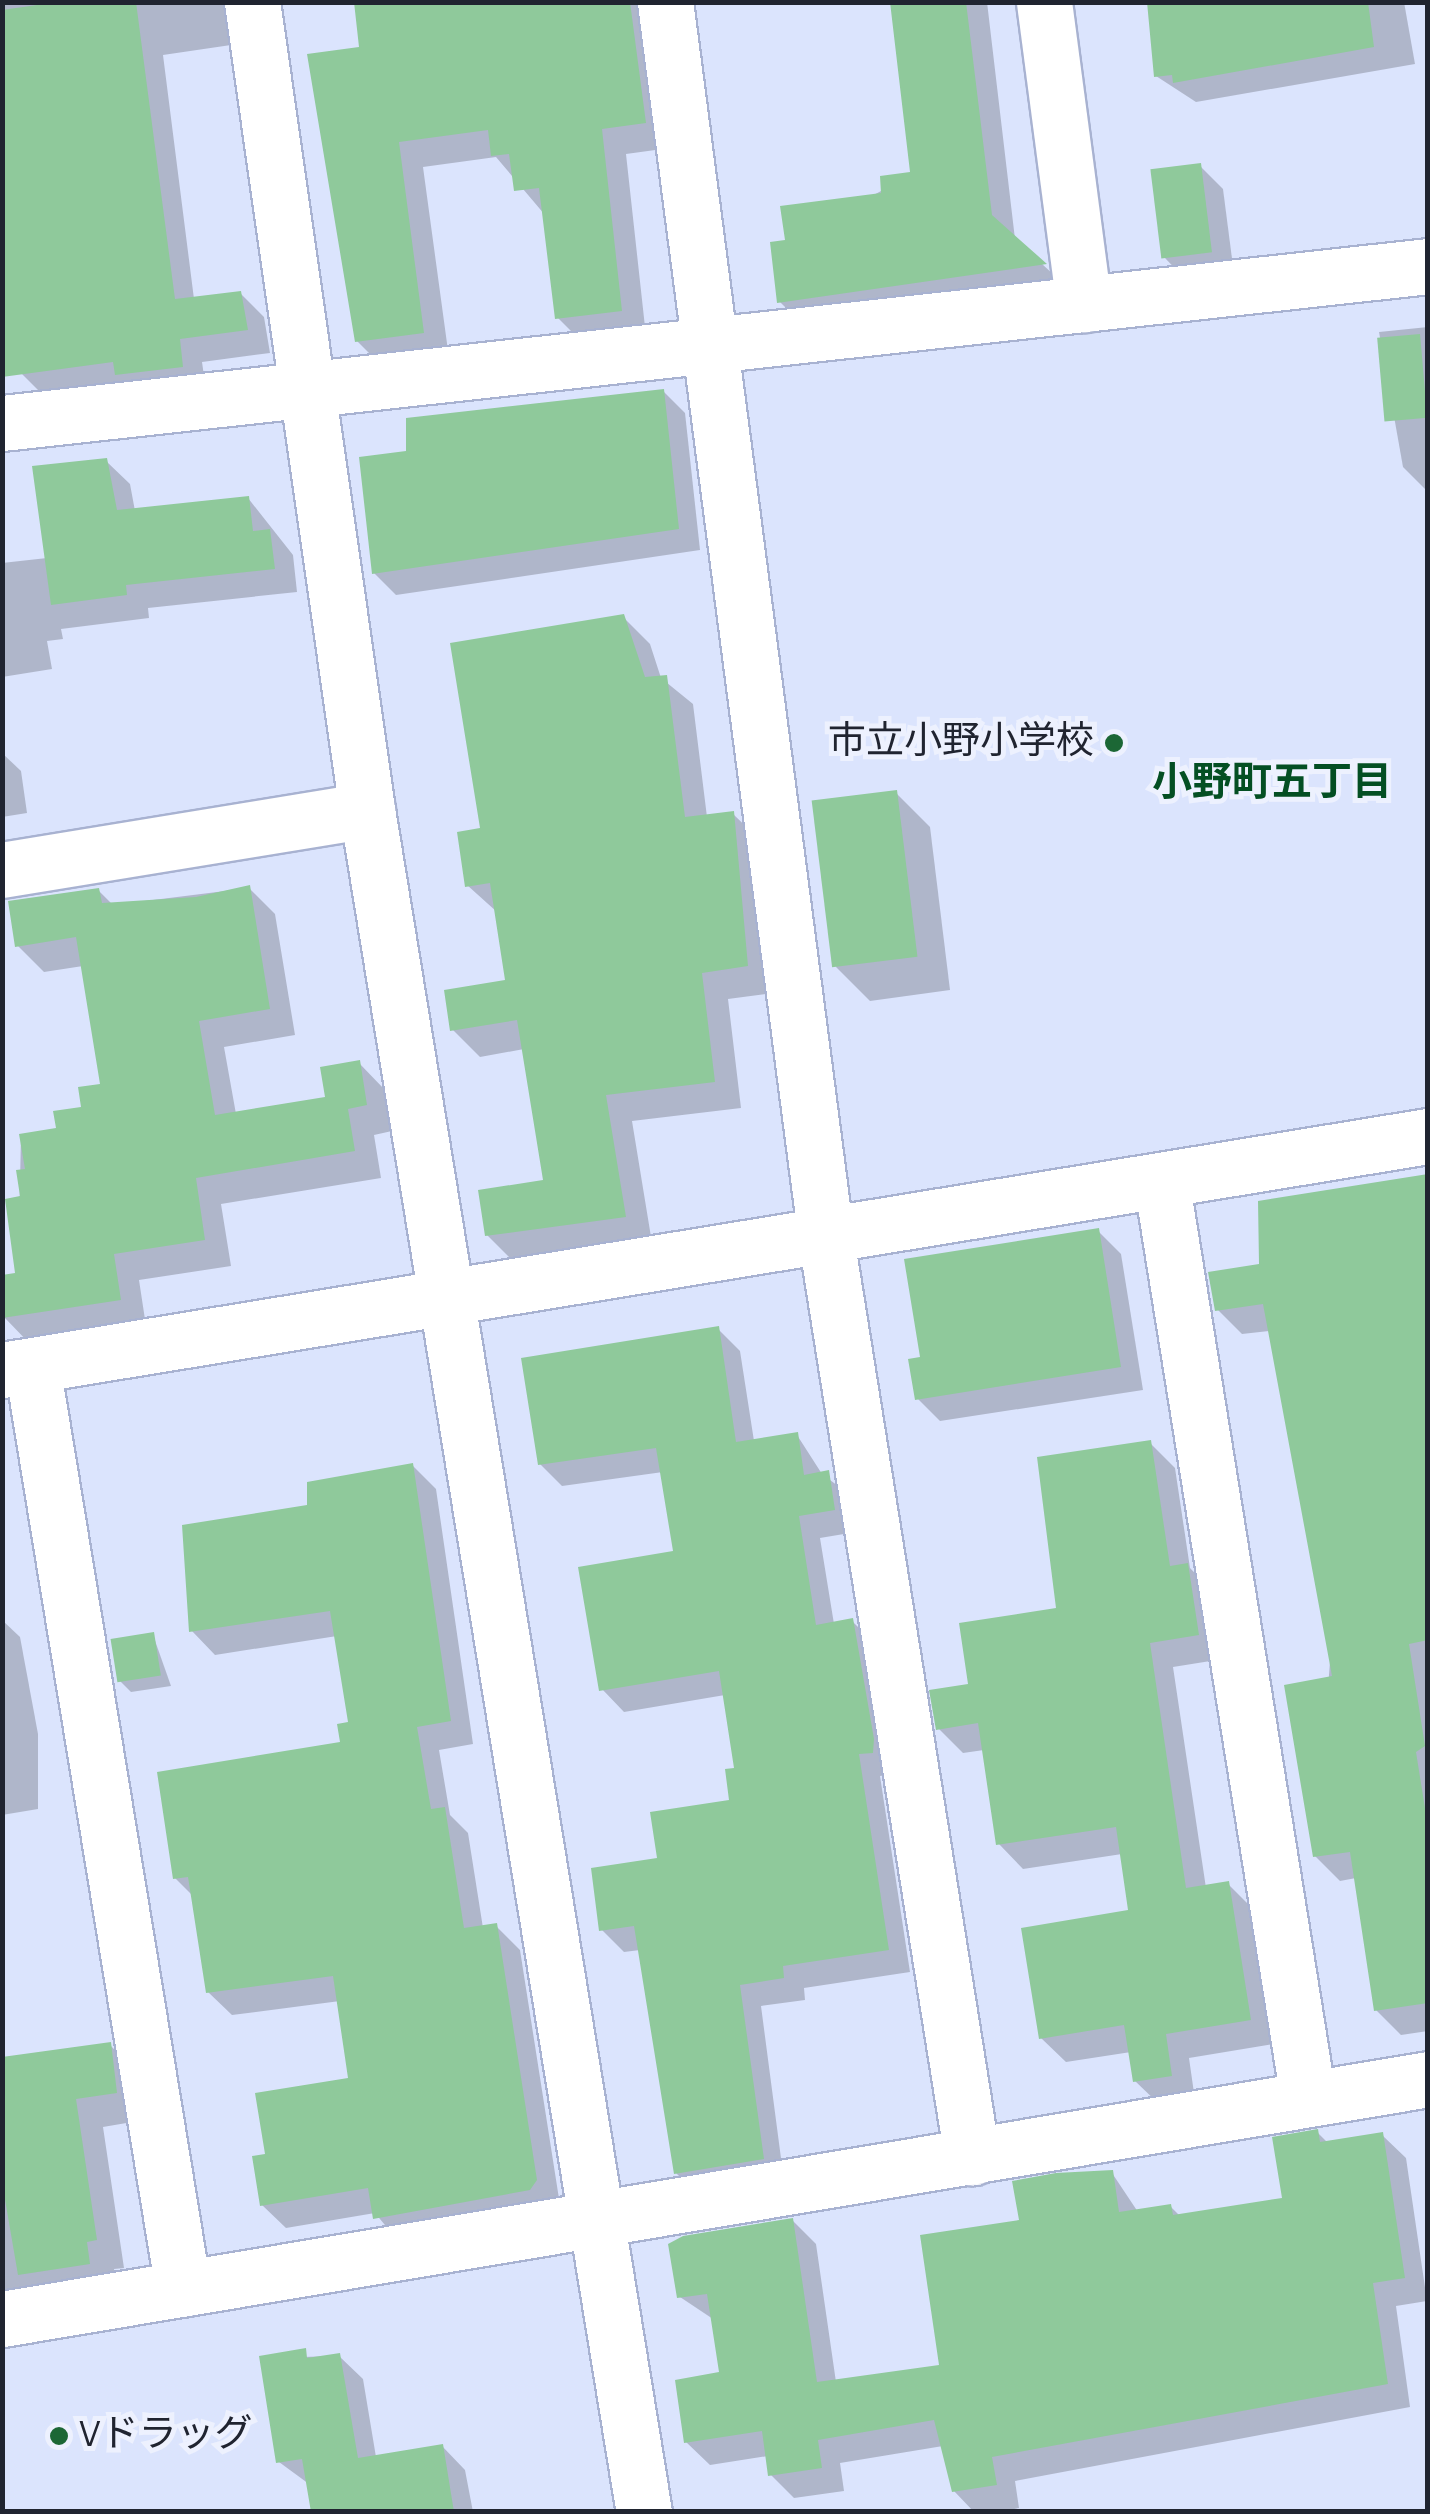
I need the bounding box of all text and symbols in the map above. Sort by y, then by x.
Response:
place label: 市立小野小学校 [828,720,1094,766]
marker: 市立小野小学校 [1103,732,1125,754]
district label: 小野町五丁目 [1152,759,1392,807]
place label: Vドラッグ [79,2413,252,2459]
marker: Vドラッグ [48,2425,70,2447]

